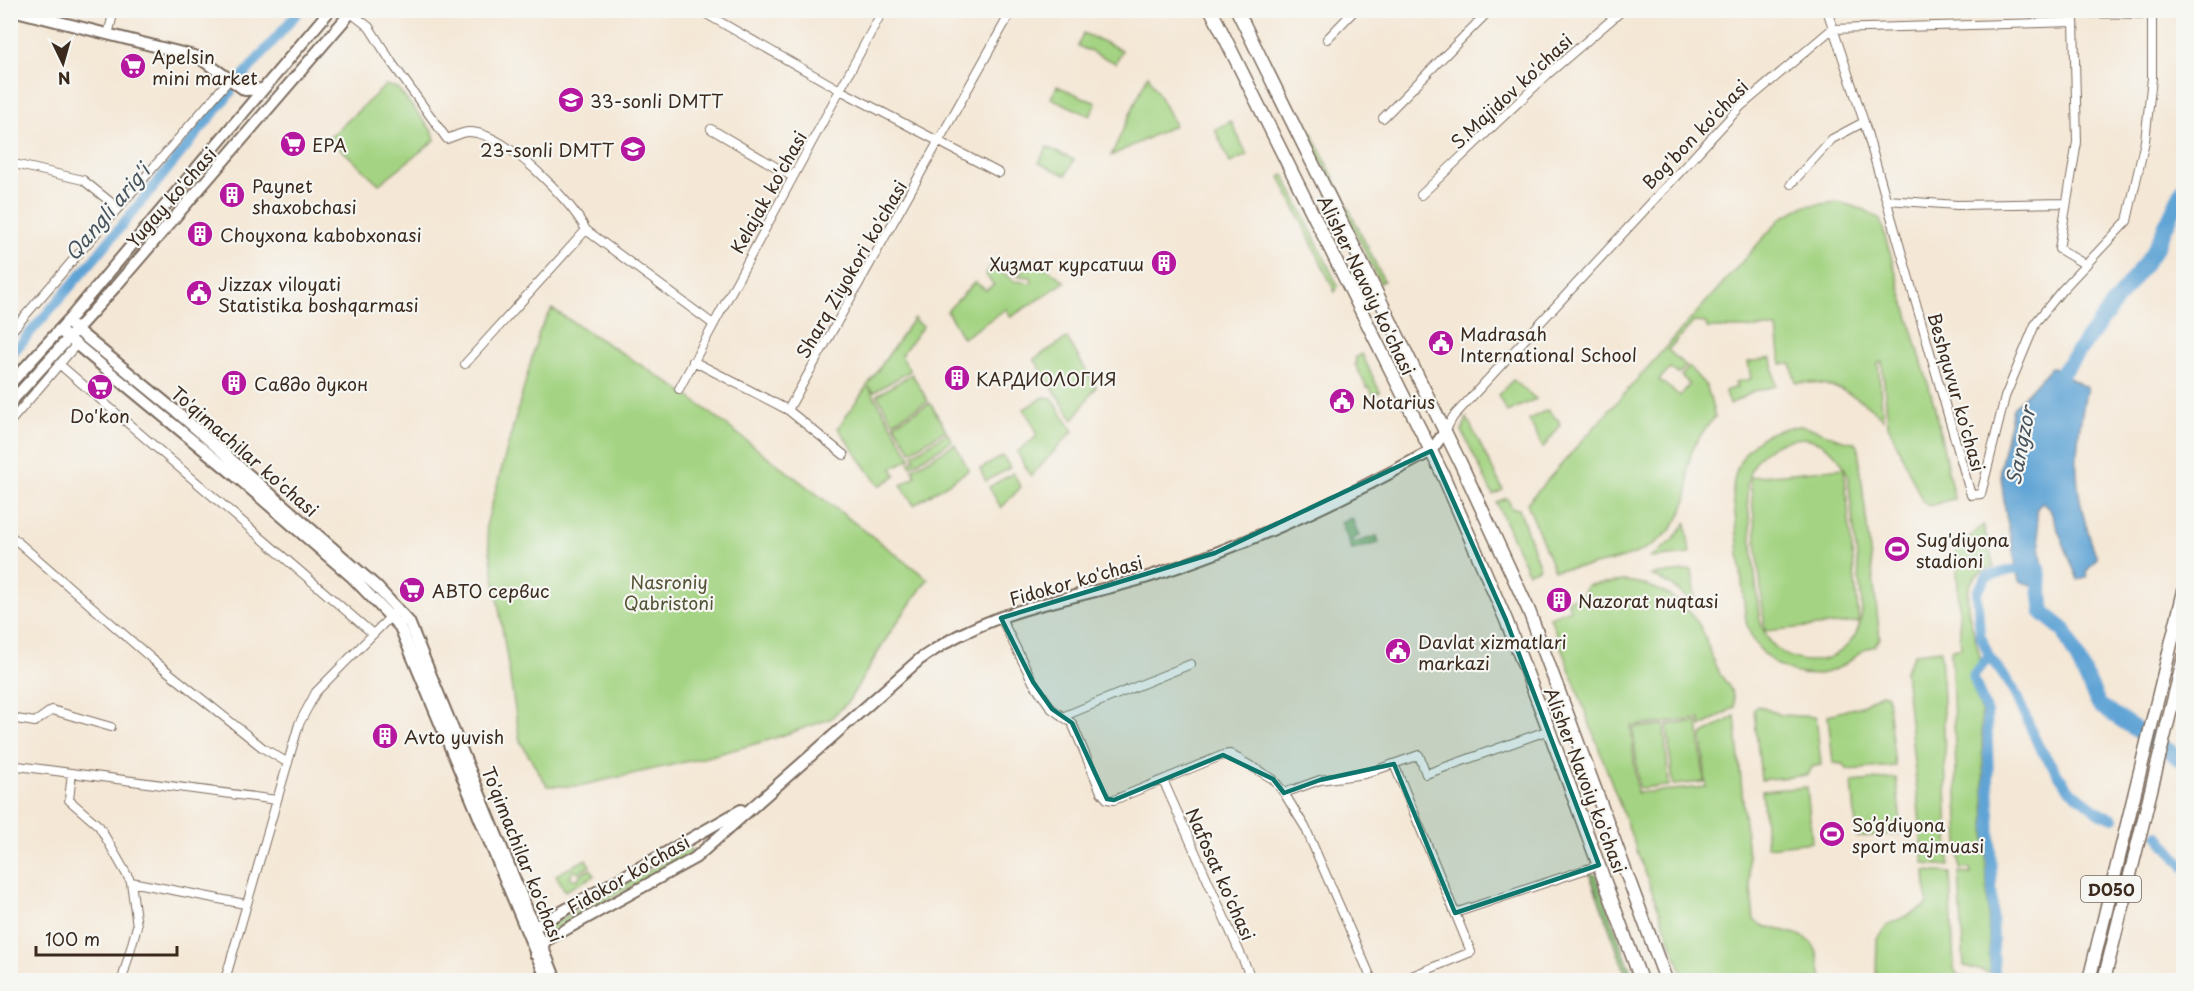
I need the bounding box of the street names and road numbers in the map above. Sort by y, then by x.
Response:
street label: S.Majidov ko'chasi [1444,27,1578,155]
street label: Bog'bon ko'chasi [1636,73,1754,195]
street label: Kelajak ko'chasi [723,126,813,258]
street label: Yugay ko'chasi [120,141,222,253]
street label: Sharq Ziyokori ko'chasi [789,175,913,363]
street label: Alisher Navoiy ko'chasi [1312,190,1422,380]
street label: Beshquvur ko'chasi [1921,309,1993,475]
street label: To'qimachilar ko'chasi [165,379,325,523]
street label: Fidokor ko'chasi [1006,548,1146,612]
street label: Alisher Navoiy ko'chasi [1538,683,1634,877]
street label: To'qimachilar ko'chasi [475,762,571,946]
street label: Nafosat ko'chasi [1180,803,1262,945]
street label: Fidokor ko'chasi [562,828,694,920]
road number: D050 [2081,876,2141,902]

